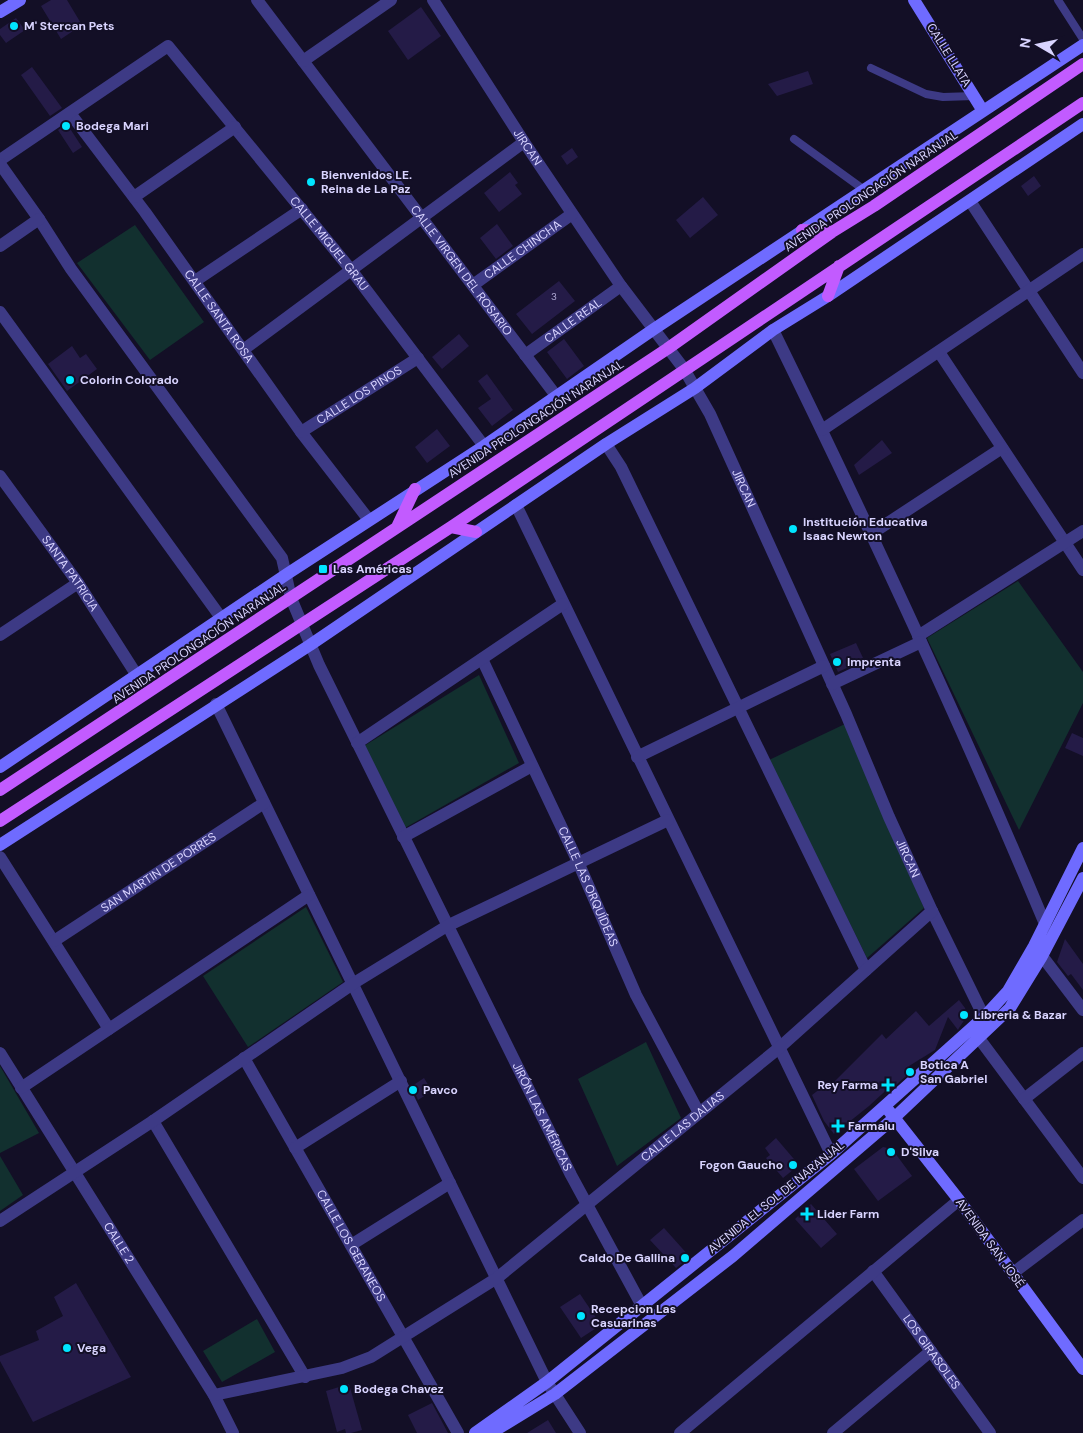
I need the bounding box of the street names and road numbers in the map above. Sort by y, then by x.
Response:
street label: CALLE LLATA [923,20,975,90]
street label: JIRCAN [510,126,546,169]
street label: AVENIDA PROLONGACIÓN NARANJAL [781,127,961,255]
street label: CALLE MIGUEL GRAU [286,193,372,294]
street label: CALLE VIRGEN DEL ROSARIO [407,202,516,339]
street label: CALLE CHINCHA [481,216,565,283]
street label: CALLE SANTA ROSA [180,267,257,366]
street label: CALLE REAL [541,294,605,347]
street label: AVENIDA PROLONGACIÓN NARANJAL [445,356,627,482]
street label: CALLE LOS PINOS [313,362,405,428]
street label: JIRCAN [728,466,759,510]
street label: SANTA PATRICIA [38,532,102,614]
street label: AVENIDA PROLONGACIÓN NARANJAL [109,579,289,707]
street label: CALLE LAS ORQUÍDEAS [554,824,622,949]
street label: SAN MARTIN DE PORRES [98,829,219,916]
street label: JIRCAN [892,837,924,880]
street label: JIRÓN LAS AMÉRICAS [509,1060,576,1174]
street label: CALLE LAS DALIAS [638,1088,728,1165]
street label: AVENIDA EL SOL DE NARANJAL [704,1137,848,1257]
street label: CALLE LOS GERANEOS [313,1187,389,1304]
street label: AVENIDA SAN JOSÉ [952,1195,1028,1291]
street label: CALLE 2 [100,1219,138,1267]
street label: LOS GIRASOLES [899,1312,964,1393]

